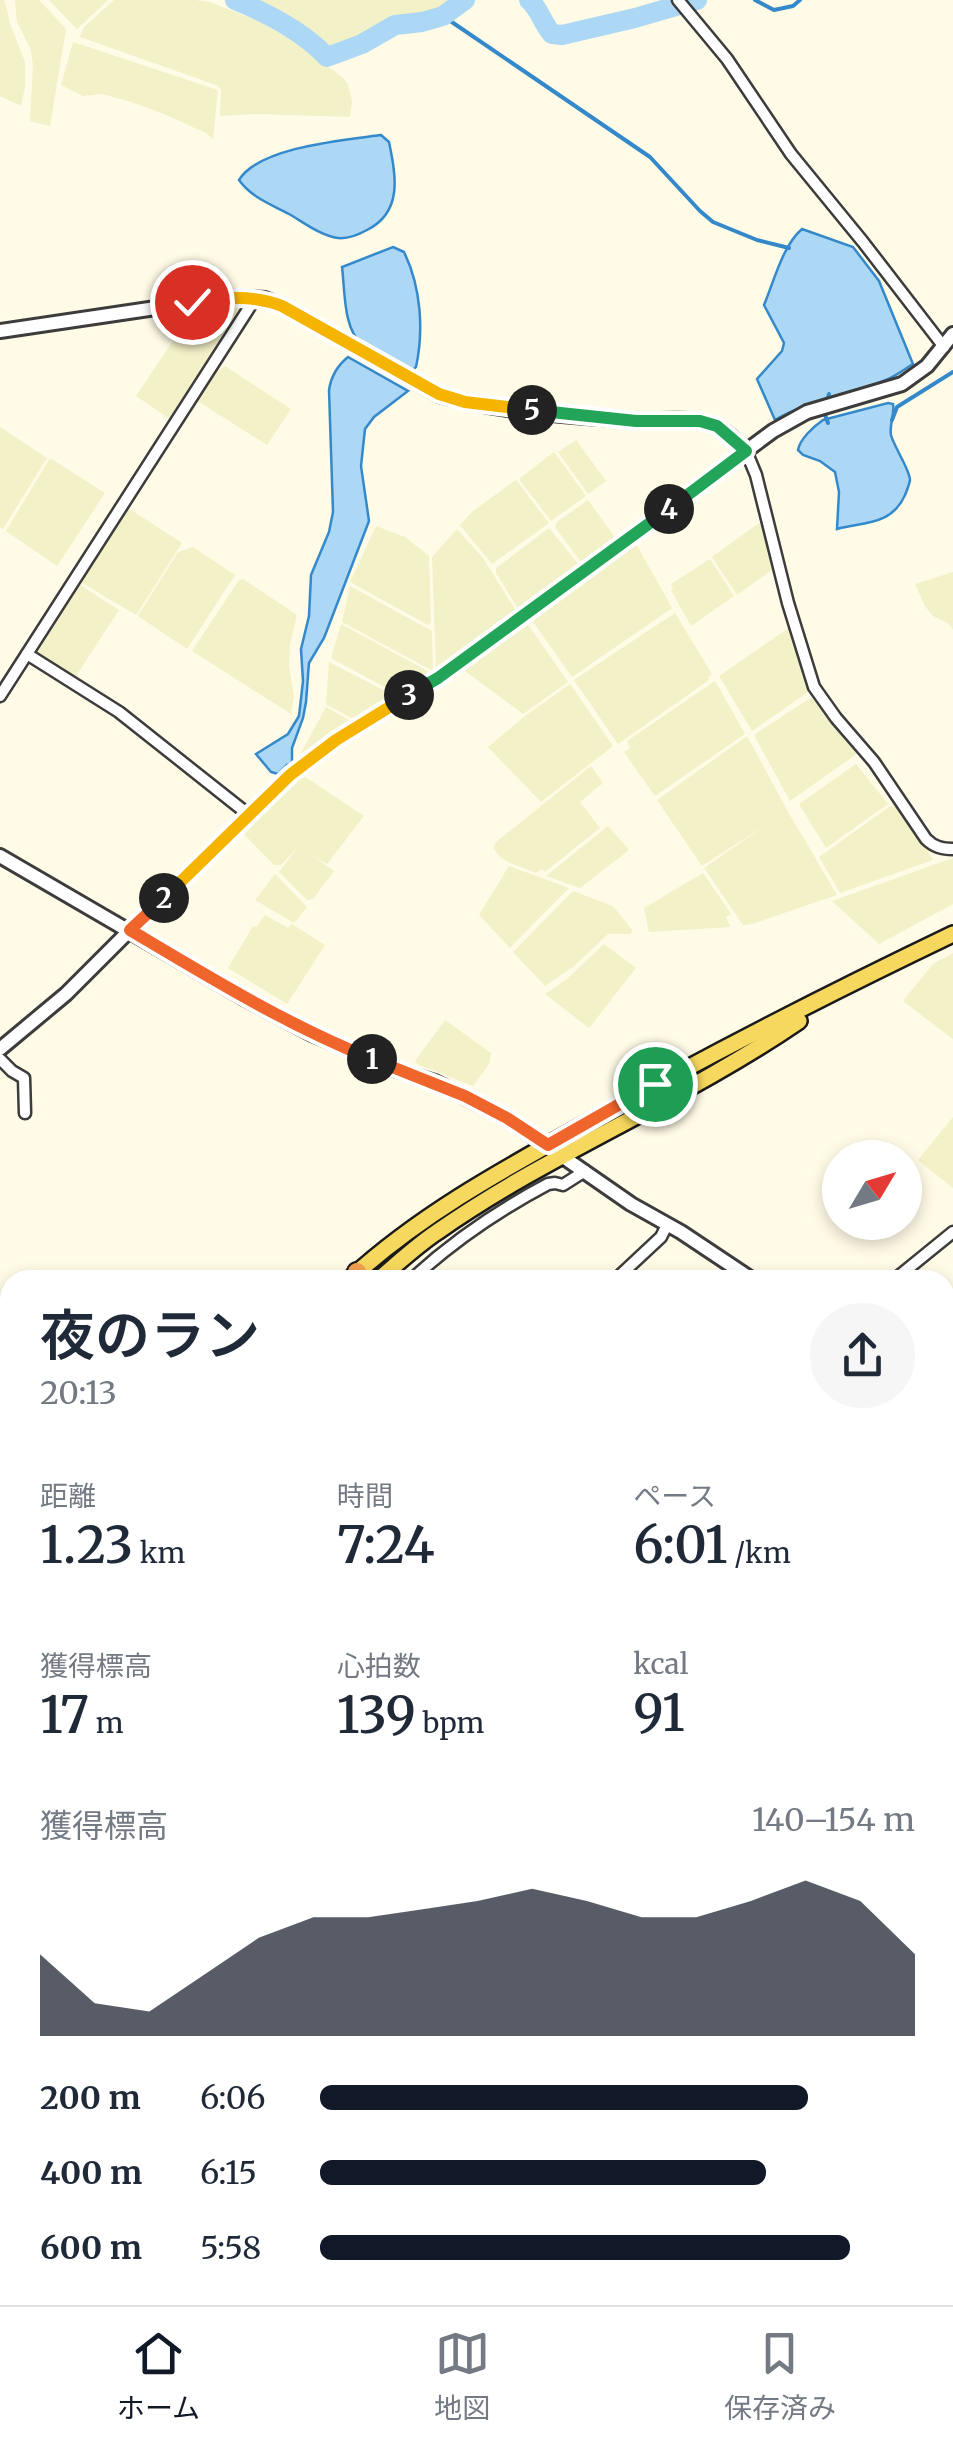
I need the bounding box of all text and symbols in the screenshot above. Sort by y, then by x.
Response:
pin [150,260,235,345]
icon: check [165,275,220,330]
pin: 5 [507,385,557,435]
text: 5 [524,392,540,428]
pin: 4 [644,484,694,534]
text: 4 [660,491,678,527]
pin: 3 [384,670,434,720]
text: 3 [401,677,417,713]
pin: 2 [139,873,189,923]
text: 2 [156,880,172,916]
pin: 1 [347,1034,397,1084]
text: 1 [366,1041,378,1077]
pin [613,1042,698,1127]
icon: arrive [628,1057,683,1112]
north arrow [822,1140,922,1240]
map controls [822,1140,922,1240]
text: 夜のラン [40,1301,260,1370]
button: share [810,1303,915,1408]
text: 20:13 [40,1373,117,1413]
text: 距離 [40,1478,96,1514]
text: 時間 [337,1478,393,1514]
text: ペース [633,1478,716,1514]
text: 1.23 [40,1514,133,1577]
text: 7:24 [337,1514,435,1577]
text: 6:01 [633,1514,728,1577]
text: km [133,1535,185,1571]
text: /km [728,1535,791,1571]
text: kcal [633,1646,688,1682]
text: 獲得標高 [40,1648,152,1684]
text: 心拍数 [337,1648,421,1684]
text: 91 [633,1682,685,1745]
text: 17 [40,1684,89,1747]
text: 139 [337,1684,416,1747]
text: m [89,1705,123,1741]
text: bpm [416,1705,484,1741]
text: 140–154 m [752,1800,915,1840]
text: 獲得標高 [40,1806,168,1846]
text: 200 m [40,2078,141,2118]
text: 6:06 [200,2078,266,2118]
text: 400 m [40,2153,142,2193]
text: 6:15 [200,2153,257,2193]
text: 600 m [40,2228,142,2268]
text: 5:58 [200,2228,261,2268]
tab: ホーム [117,2326,200,2426]
tab: 地図 [434,2326,490,2426]
tab: 保存済み [724,2326,836,2426]

